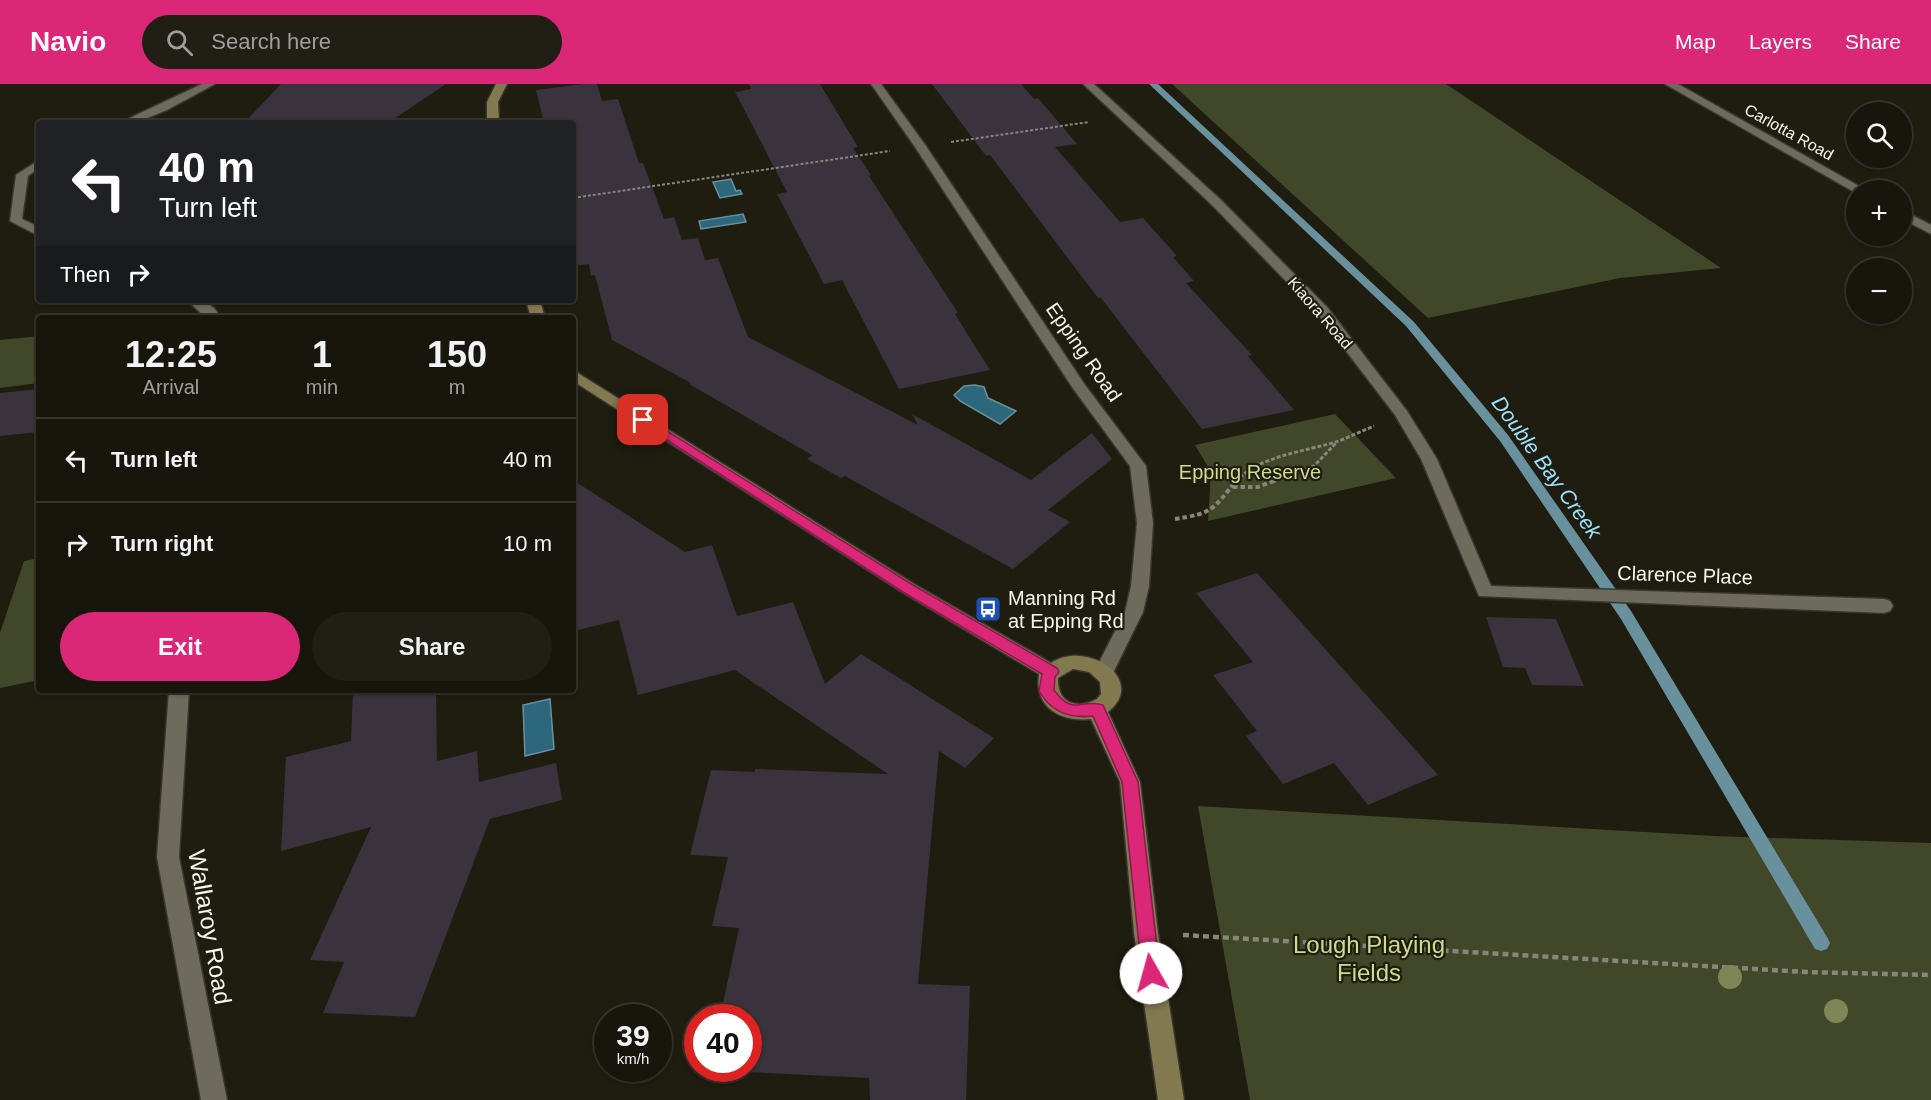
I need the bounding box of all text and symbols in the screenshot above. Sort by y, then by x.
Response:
search box [142,15,562,69]
text: Navio [30,26,106,57]
icon: search [163,26,196,59]
text: Search here [211,29,331,54]
text: Map [1675,30,1716,53]
text: Layers [1749,30,1812,53]
text: Share [1845,30,1901,53]
street label: Carlotta Road [1742,101,1836,163]
map controls [1846,102,1912,324]
button: search [1846,102,1912,168]
icon: left [60,144,138,222]
text: 40 m [159,144,255,191]
button: + [1846,180,1912,246]
text: Turn left [159,193,257,223]
icon: right [122,258,155,291]
button: − [1846,258,1912,324]
text: Then [60,262,110,287]
street label: Kiaora Road [1284,274,1356,352]
street label: Epping Road [1042,298,1126,406]
text: 12:25 [125,334,217,375]
text: 1 [312,334,332,375]
text: 150 [427,334,487,375]
text: Arrival [143,376,199,398]
text: min [306,376,338,398]
text: m [449,376,465,398]
water label: Double Bay Creek [1488,391,1607,544]
pin [617,394,668,445]
icon: arrive [626,403,659,436]
icon: left [60,444,93,477]
text: Turn left [111,447,197,472]
text: 40 m [503,447,552,472]
park label: Epping Reserve [1179,461,1321,483]
icon: right [60,528,93,561]
text: Turn right [111,531,213,556]
text: 10 m [503,531,552,556]
street label: Clarence Place [1617,562,1753,588]
place label: Manning Rd at Epping Rd [1008,587,1124,632]
bus stop icon: Manning Rd at Epping Rd [973,594,1003,624]
button: Exit [60,612,300,681]
button: Share [312,612,552,681]
street label: Wallaroy Road [183,848,237,1006]
park label: Lough Playing Fields [1293,931,1445,986]
position arrow [1119,941,1183,1005]
speed limit sign: 40 [684,1004,762,1082]
text: 39 [616,1019,650,1052]
text: km/h [617,1050,649,1067]

